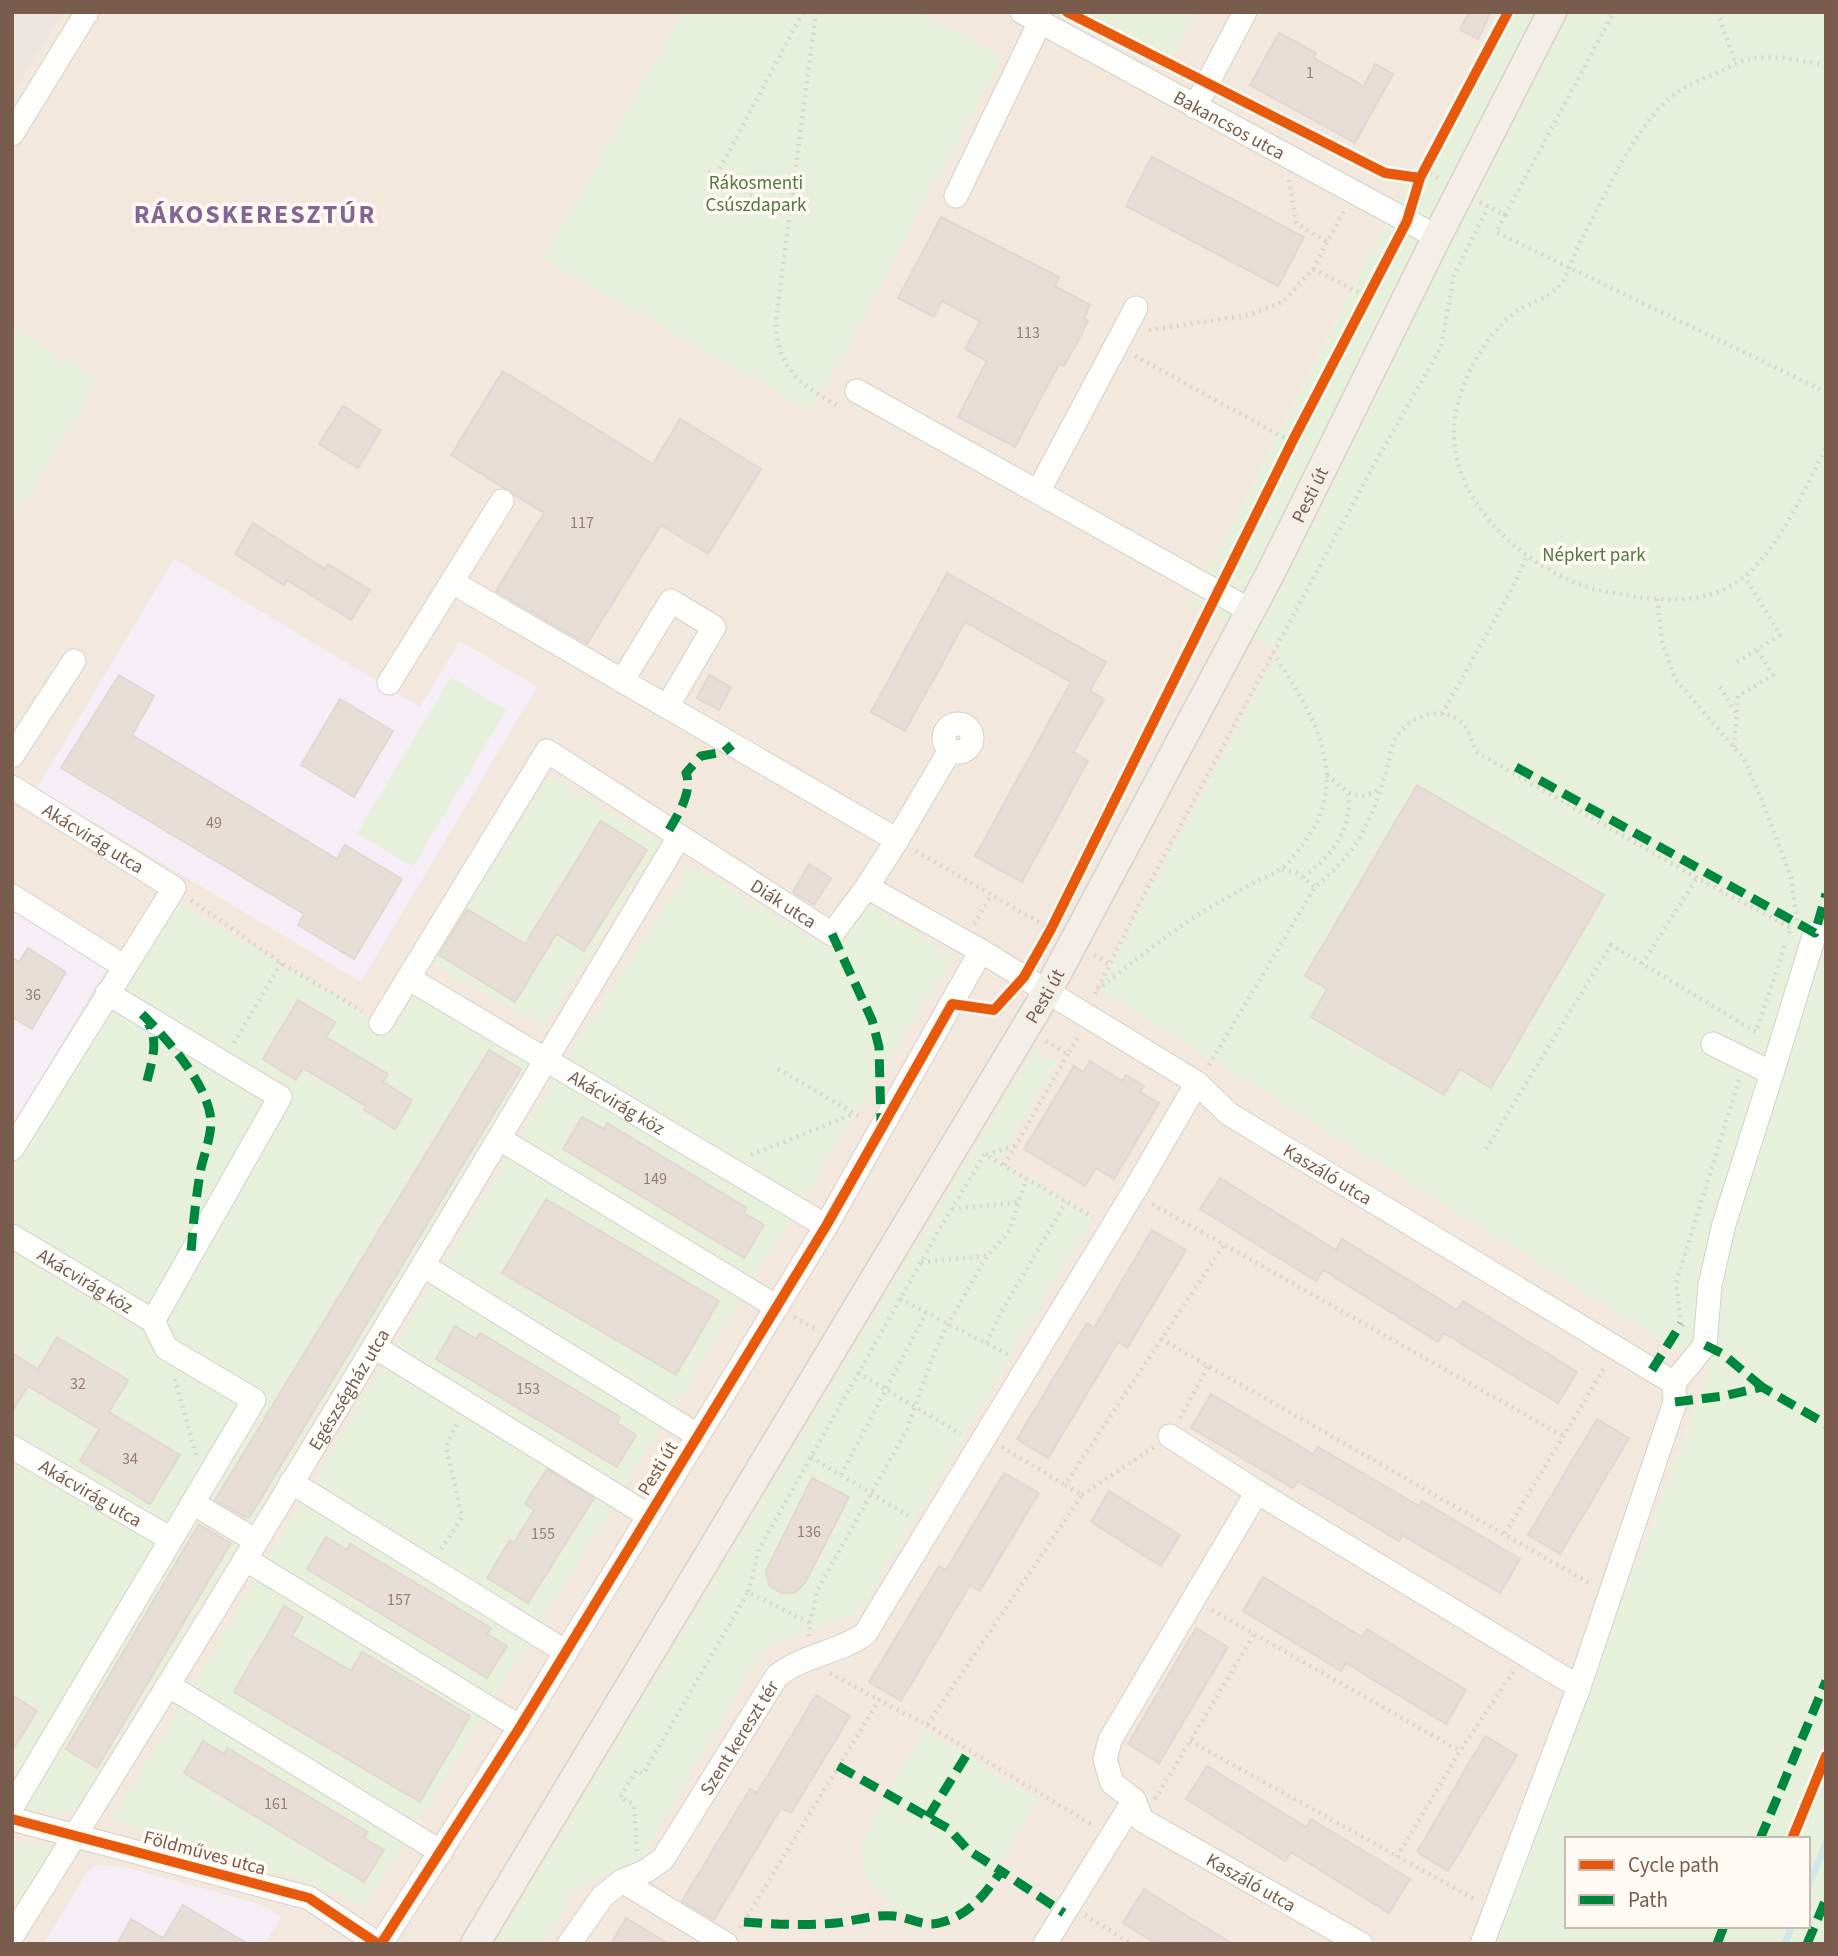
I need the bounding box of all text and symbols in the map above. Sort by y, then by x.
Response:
house number: 1 [1306,62,1314,84]
street label: Bakancsos utca [1168,85,1289,167]
park label: Rákosmenti Csúszdapark [706,170,807,219]
district label: RÁKOSKERESZTÚR [134,196,376,233]
house number: 113 [1016,322,1040,344]
street label: Pesti út [1285,462,1336,528]
house number: 117 [570,512,594,534]
park label: Népkert park [1542,542,1646,569]
street label: Akácvirág utca [37,797,149,881]
house number: 49 [206,812,222,834]
street label: Diák utca [745,873,821,936]
street label: Pesti út [1019,964,1072,1029]
house number: 36 [25,984,41,1006]
street label: Akácvirág köz [563,1064,670,1142]
street label: Kaszáló utca [1278,1138,1377,1212]
house number: 149 [643,1168,667,1190]
street label: Akácvirág köz [32,1242,138,1321]
street label: Egészségház utca [302,1324,397,1456]
house number: 32 [70,1373,86,1395]
house number: 153 [516,1378,540,1400]
street label: Pesti út [632,1436,685,1501]
house number: 34 [122,1448,138,1470]
street label: Akácvirág utca [33,1453,147,1534]
house number: 136 [797,1521,821,1543]
house number: 155 [531,1523,555,1545]
house number: 157 [387,1589,411,1611]
street label: Szent kereszt tér [694,1675,786,1801]
house number: 161 [264,1793,288,1815]
street label: Földműves utca [141,1824,269,1883]
legend [1565,1837,1810,1928]
street label: Kaszáló utca [1201,1847,1301,1919]
text: Cycle path [1628,1850,1719,1880]
text: Path [1628,1885,1668,1915]

